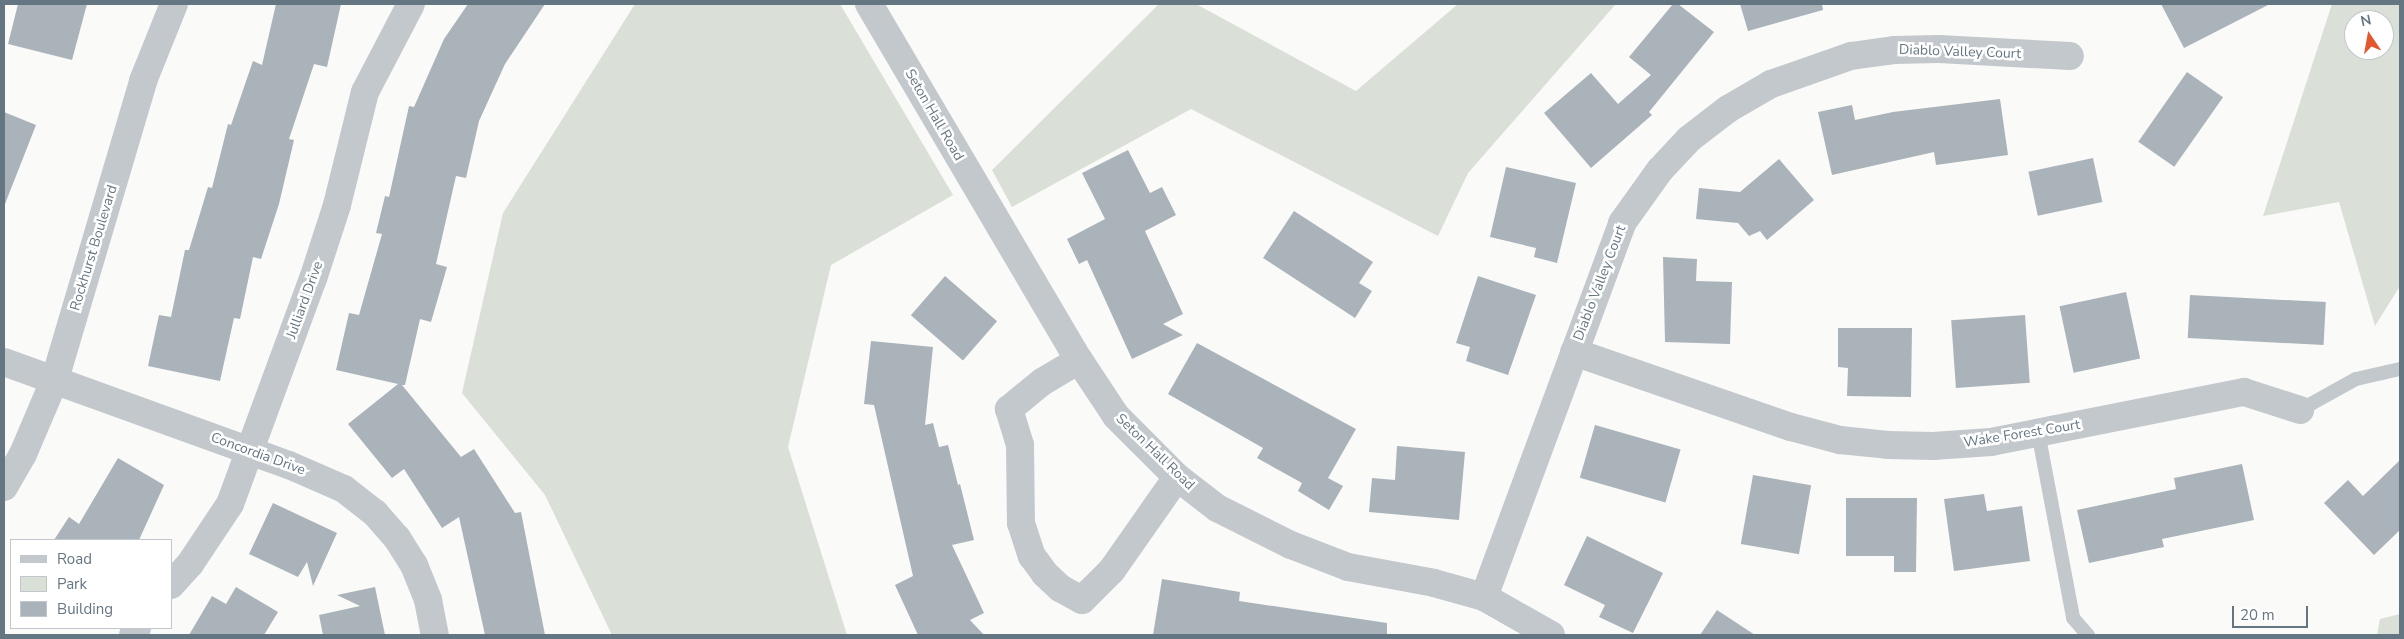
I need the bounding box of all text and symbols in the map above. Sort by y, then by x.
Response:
north arrow [2344,10,2394,60]
text: N [2359,10,2373,31]
street label: Diablo Valley Court [1899,41,2021,63]
street label: Seton Hall Road [901,66,967,164]
street label: Rockhurst Boulevard [67,183,121,313]
street label: Diablo Valley Court [1570,223,1630,343]
street label: Julliard Drive [283,259,327,341]
street label: Seton Hall Road [1112,410,1198,494]
street label: Wake Forest Court [1963,417,2081,451]
street label: Concordia Drive [208,429,308,479]
legend [10,539,172,629]
text: Road [57,549,92,569]
text: Park [57,574,87,594]
scale bar [2234,596,2310,628]
text: Building [57,599,113,619]
text: 20 m [2240,605,2275,625]

